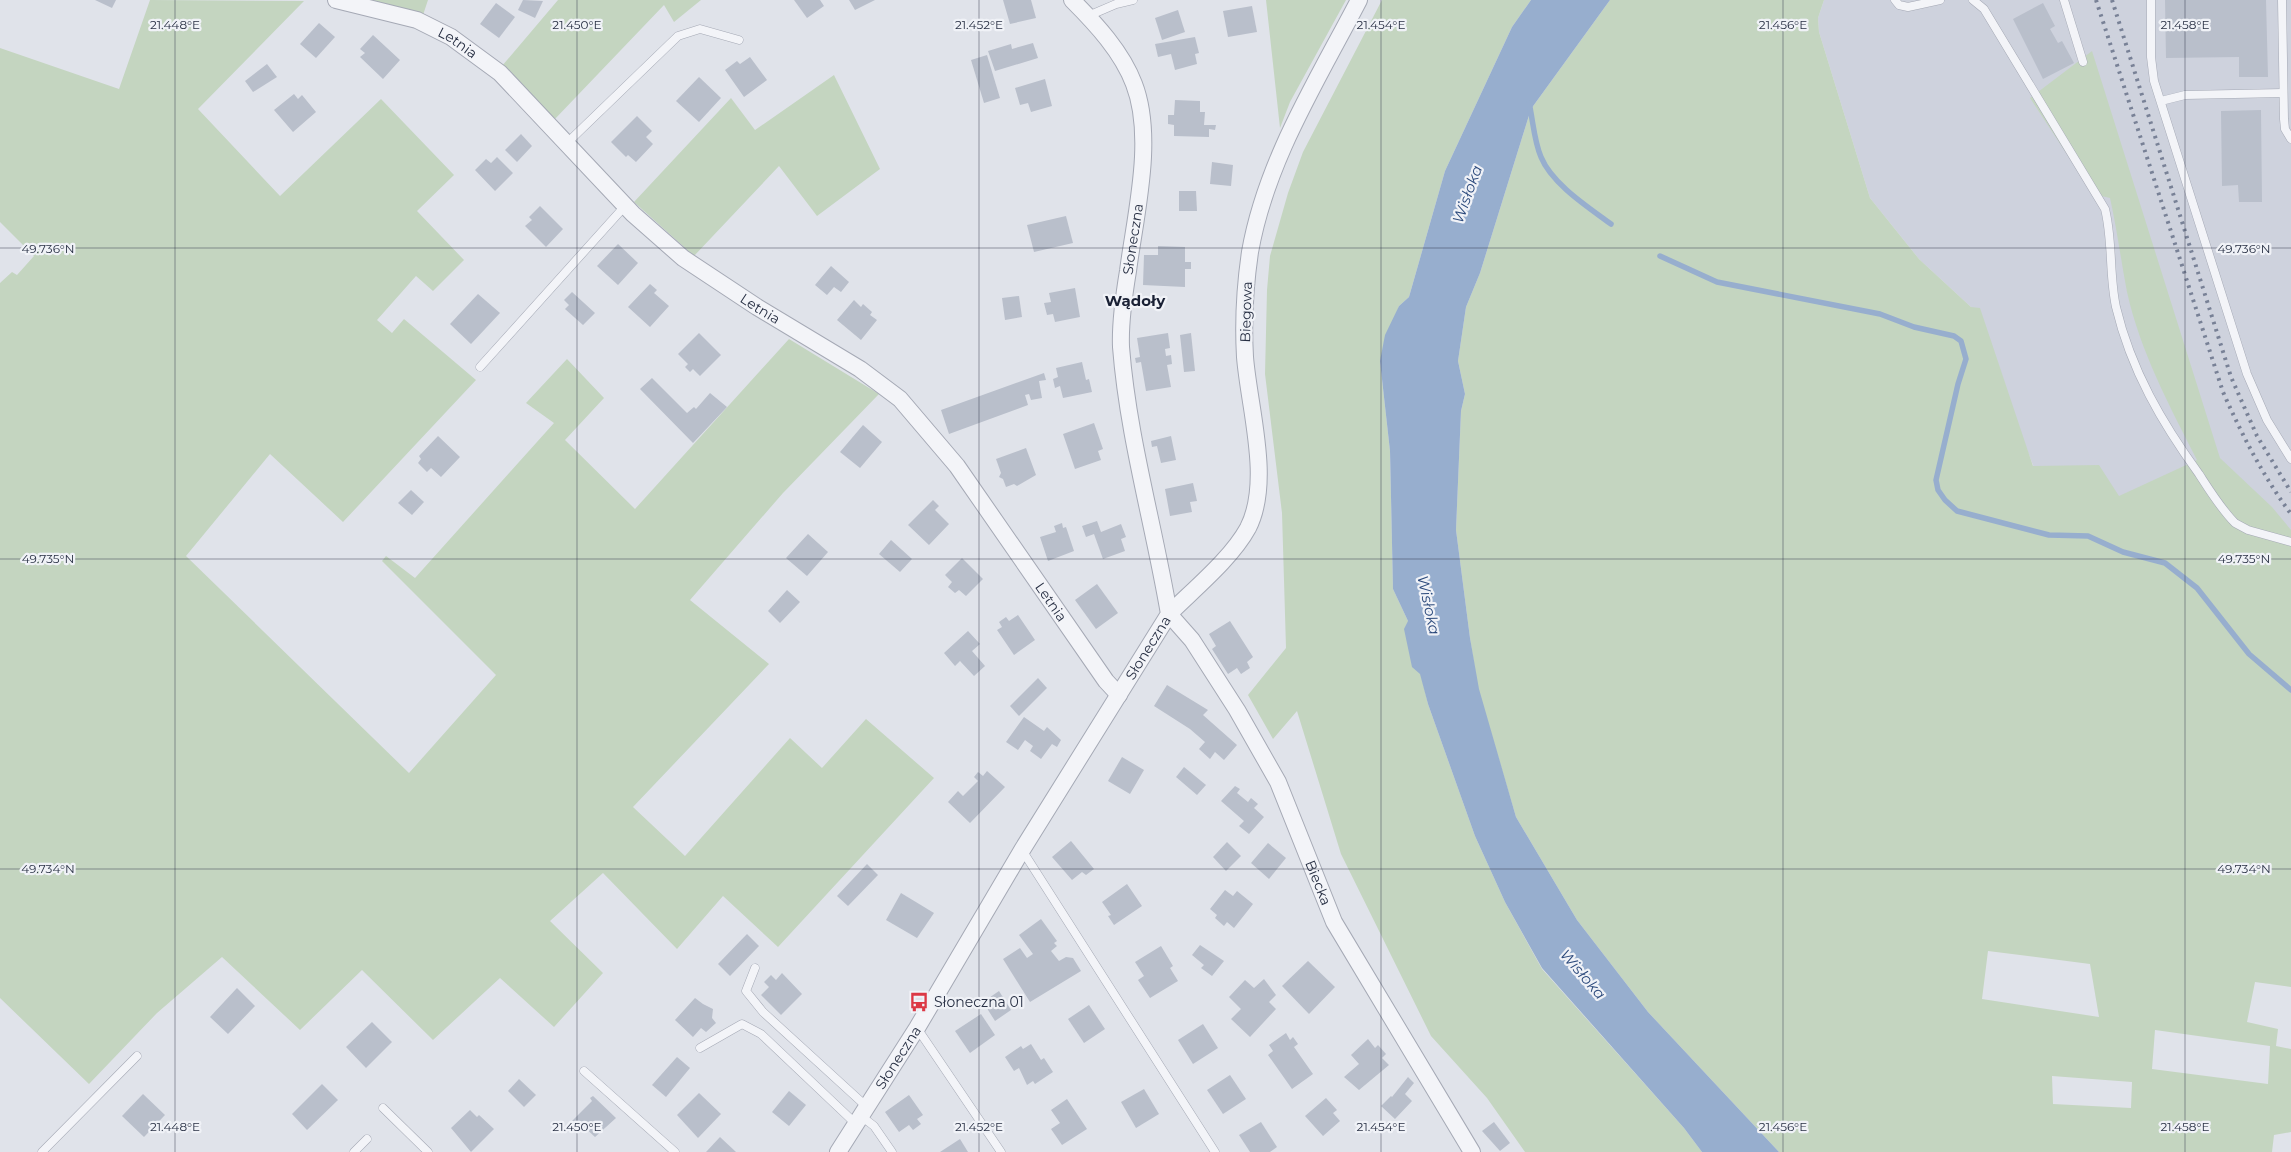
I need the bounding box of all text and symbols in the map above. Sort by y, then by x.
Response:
text: 21.448°E [150,17,200,32]
text: 21.450°E [552,17,602,32]
text: 21.452°E [955,17,1003,32]
text: 21.454°E [1357,17,1405,32]
text: 21.456°E [1759,17,1807,32]
text: 21.458°E [2161,17,2209,32]
street label: Letnia [435,23,481,62]
water label: Wisłoka [1448,162,1486,226]
street label: Słoneczna [1119,202,1147,276]
text: 49.736°N [22,241,74,256]
text: 49.736°N [2218,241,2270,256]
street label: Biegowa [1236,281,1256,343]
street label: Letnia [737,289,783,328]
district label: Wądoły [1105,291,1166,310]
text: 49.735°N [22,551,74,566]
text: 49.735°N [2218,551,2270,566]
water label: Wisłoka [1413,574,1445,636]
street label: Letnia [1031,579,1071,625]
street label: Słoneczna [1121,612,1175,683]
street label: Biecka [1301,858,1335,908]
text: 49.734°N [21,861,75,876]
text: 49.734°N [2217,861,2271,876]
water label: Wisłoka [1556,945,1610,1003]
bus stop icon: Słoneczna 01 [908,991,930,1013]
place label: Słoneczna 01 [934,993,1024,1011]
street label: Słoneczna [871,1022,925,1093]
text: 21.448°E [150,1119,200,1134]
text: 21.450°E [552,1119,602,1134]
text: 21.452°E [955,1119,1003,1134]
text: 21.454°E [1357,1119,1405,1134]
text: 21.456°E [1759,1119,1807,1134]
text: 21.458°E [2161,1119,2209,1134]

